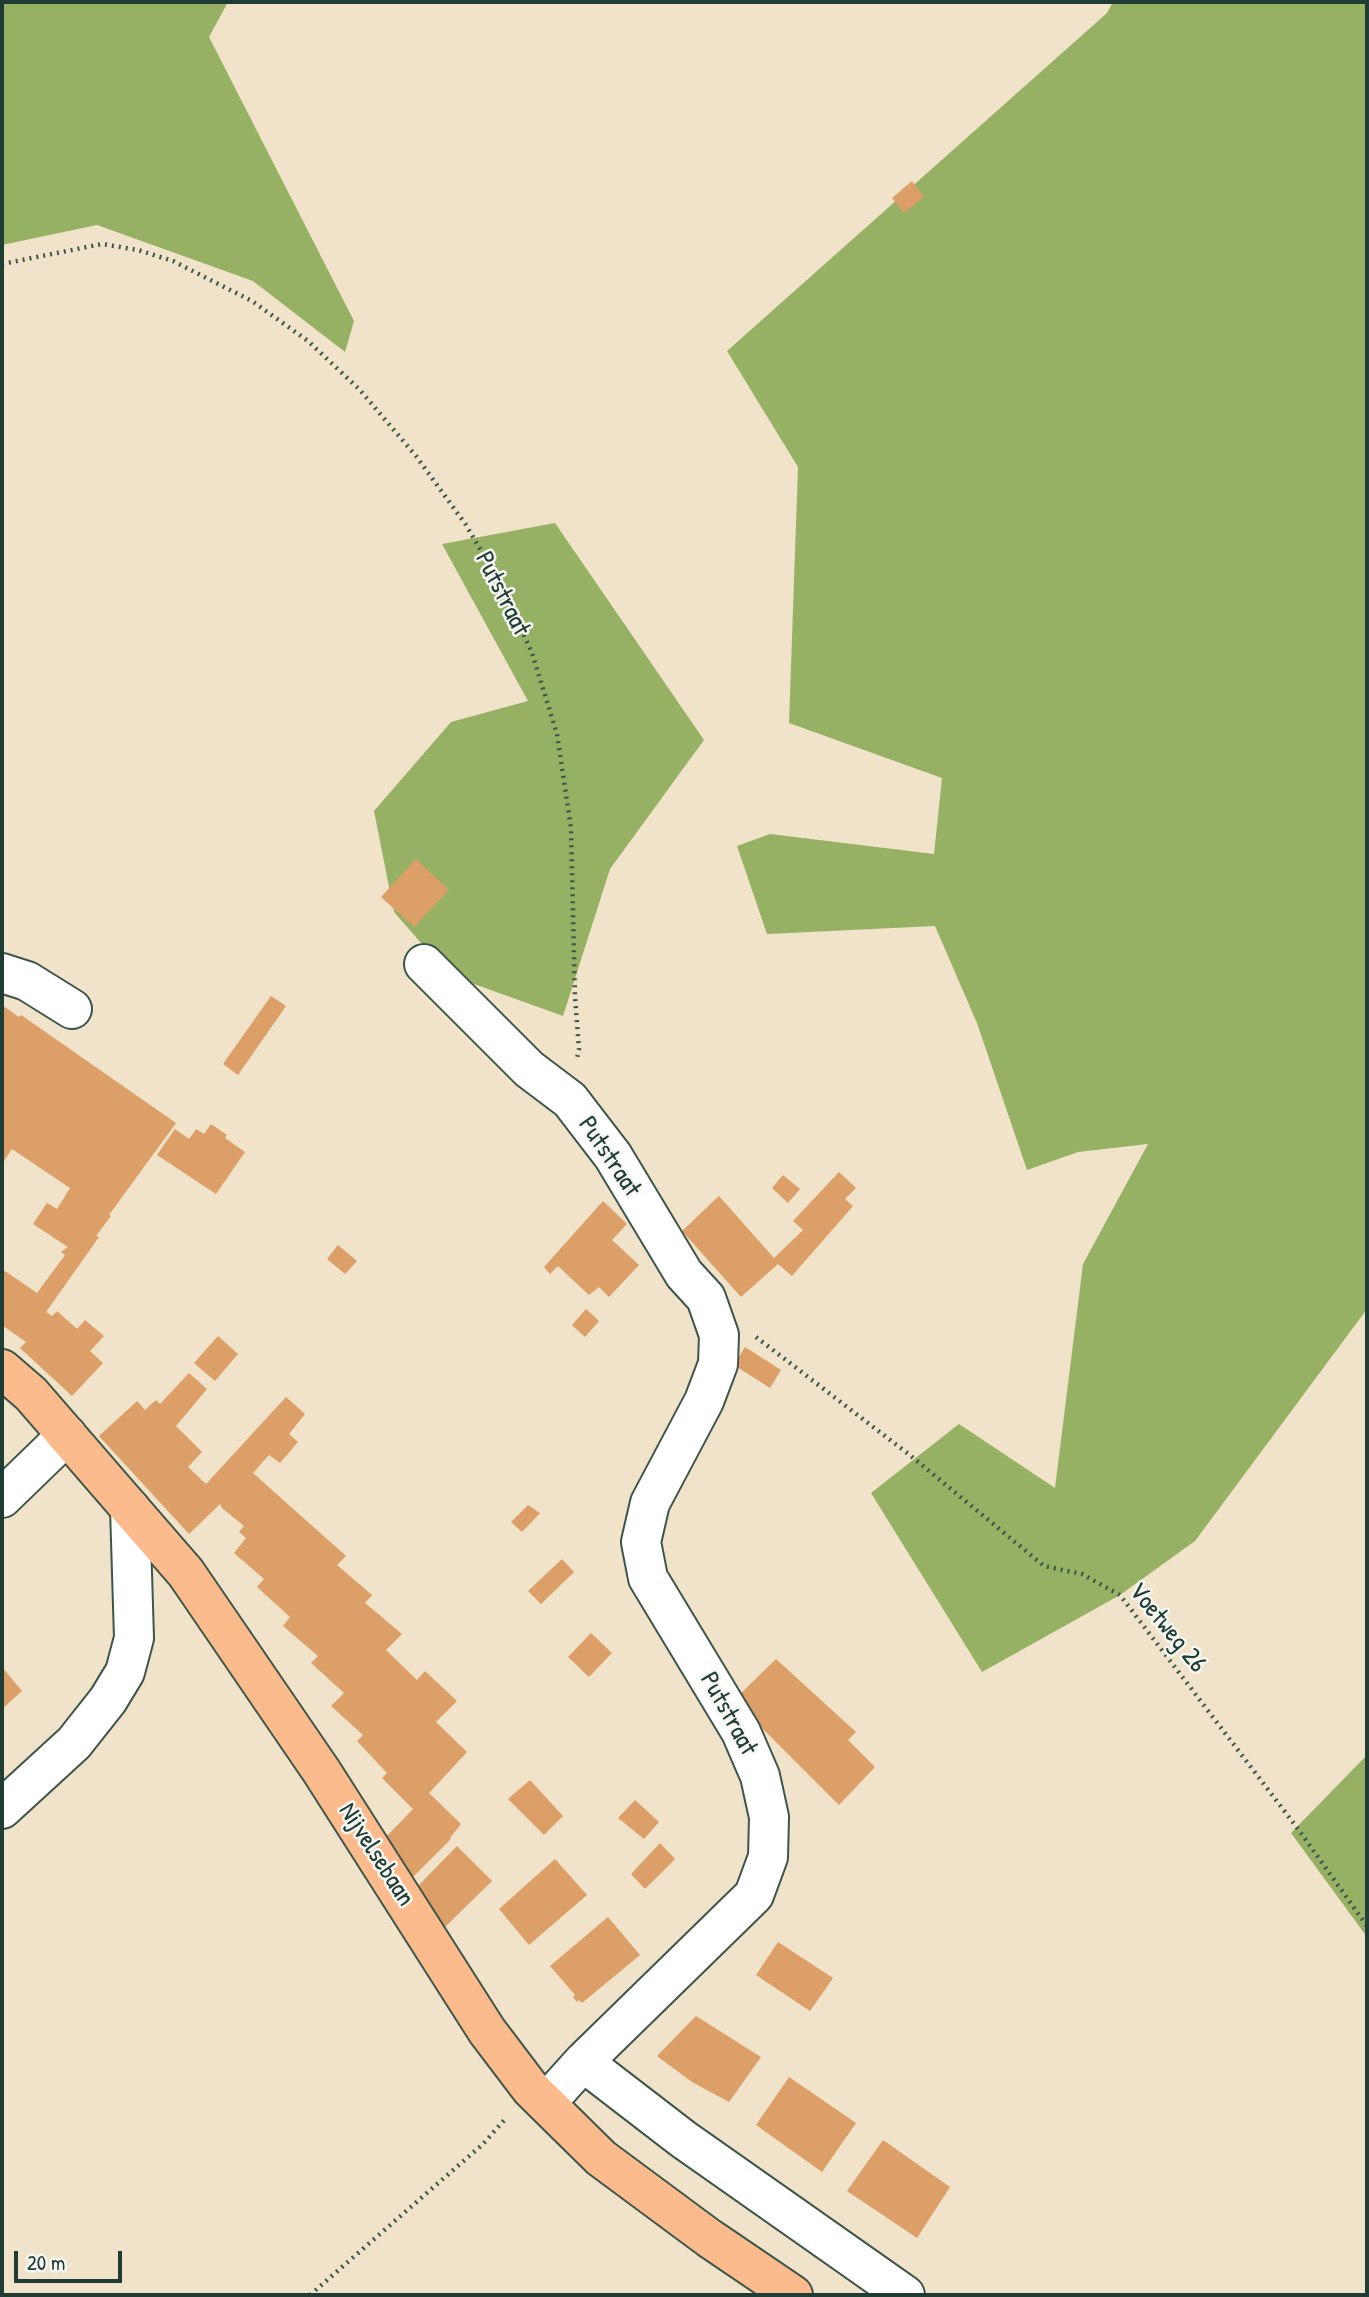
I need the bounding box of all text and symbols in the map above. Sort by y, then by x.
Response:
street label: Putstraat [468,547,536,641]
street label: Putstraat [571,1111,647,1203]
street label: Voetweg 26 [1121,1577,1213,1679]
street label: Putstraat [693,1667,763,1761]
street label: Nijvelsebaan [331,1798,421,1912]
scale bar [18,2238,126,2282]
text: 20 m [27,2248,65,2277]

